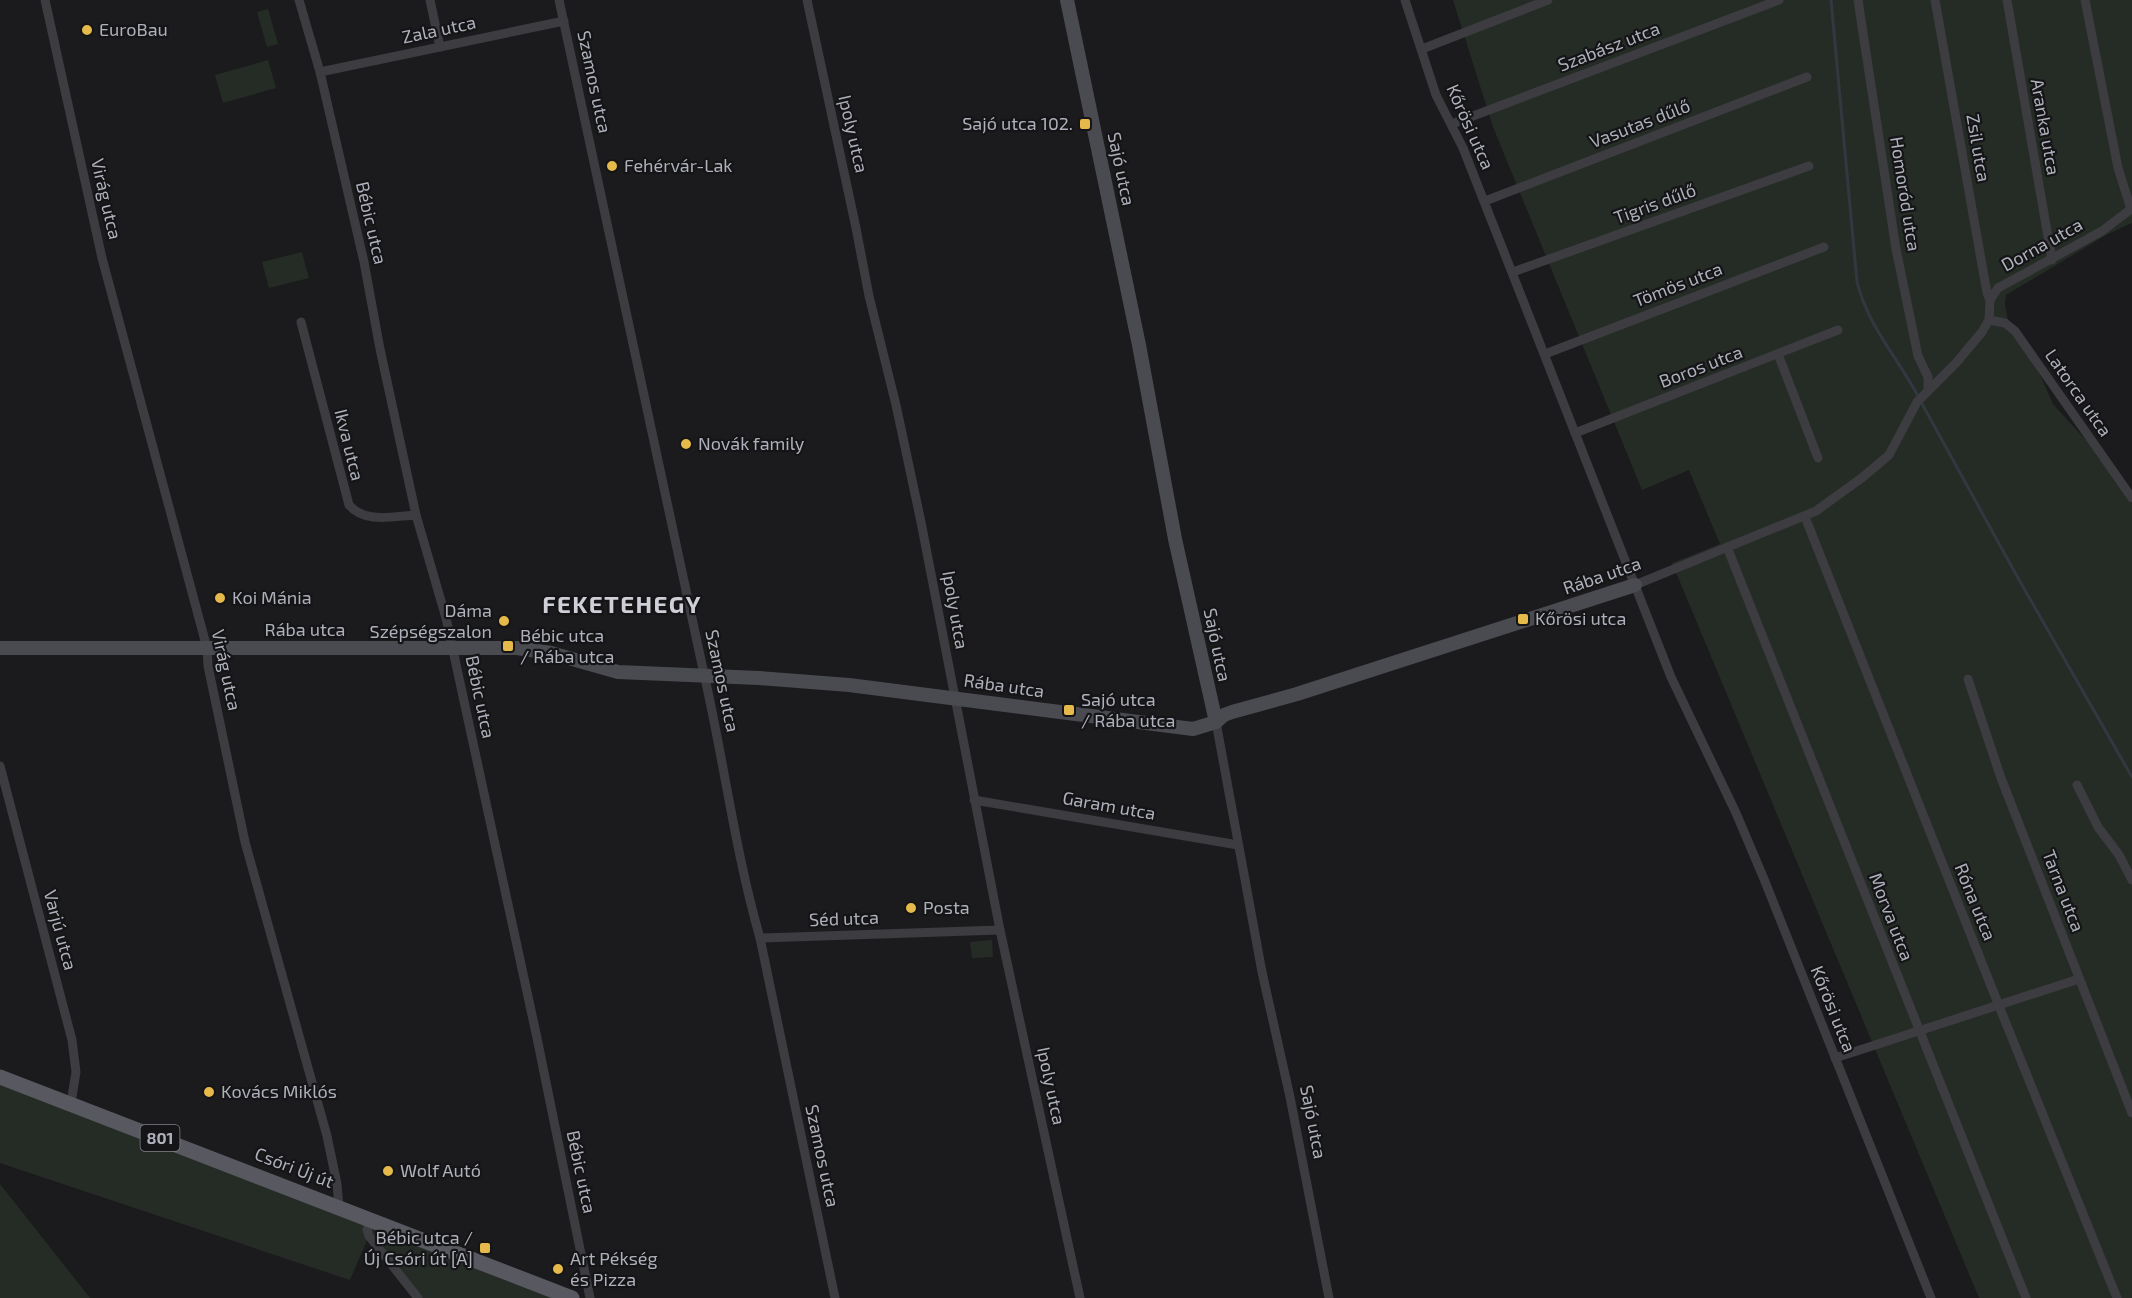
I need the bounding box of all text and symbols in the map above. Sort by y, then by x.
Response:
street label: Zala utca [400,10,478,48]
street label: Szabász utca [1555,17,1663,76]
place label: EuroBau [99,18,168,40]
marker: EuroBau [80,23,94,37]
street label: Szamos utca [573,29,617,135]
street label: Aranka utca [2027,77,2065,177]
street label: Kőrösi utca [1442,80,1500,173]
street label: Ipoly utca [834,93,874,175]
street label: Vasutas dűlő [1586,94,1693,152]
place label: Sajó utca 102. [962,112,1073,134]
street label: Zsil utca [1962,112,1996,183]
marker: Sajó utca 102. [1078,117,1092,131]
street label: Sajó utca [1103,130,1140,208]
street label: Homoród utca [1886,135,1926,253]
place label: Fehérvár-Lak [624,154,733,176]
street label: Virág utca [87,156,127,241]
marker: Fehérvár-Lak [605,159,619,173]
street label: Tigris dűlő [1611,178,1699,228]
street label: Bébic utca [352,179,392,266]
street label: Dorna utca [1997,213,2086,275]
street label: Tömös utca [1630,257,1725,311]
street label: Boros utca [1656,340,1745,392]
street label: Latorca utca [2041,344,2117,440]
street label: Ikva utca [330,407,369,483]
place label: Novák family [698,432,805,454]
marker: Novák family [679,437,693,451]
street label: Rába utca [1560,551,1644,599]
street label: Ipoly utca [938,569,974,651]
place label: Koi Mánia [232,586,312,608]
district label: FEKETEHEGY [542,589,702,618]
marker: Koi Mánia [213,591,227,605]
place label: Dáma Szépségszalon [370,599,492,642]
street label: Sajó utca [1199,606,1236,684]
place label: Kőrösi utca [1535,607,1626,629]
marker: Kőrösi utca [1516,612,1530,626]
marker: Dáma Szépségszalon [497,614,511,628]
street label: Rába utca [265,618,345,640]
place label: Bébic utca / Rába utca [520,624,614,667]
street label: Virág utca [208,627,246,712]
street label: Szamos utca [701,628,745,734]
marker: Bébic utca / Rába utca [501,639,515,653]
street label: Bébic utca [461,653,500,740]
street label: Rába utca [963,668,1046,702]
place label: Sajó utca / Rába utca [1081,688,1175,731]
marker: Sajó utca / Rába utca [1062,703,1076,717]
street label: Garam utca [1061,786,1157,824]
street label: Tarna utca [2038,847,2090,935]
street label: Róna utca [1950,860,2001,943]
street label: Morva utca [1865,870,1919,964]
street label: Varjú utca [40,887,82,972]
place label: Posta [923,896,970,918]
marker: Posta [904,901,918,915]
street label: Séd utca [809,906,879,930]
street label: Kőrösi utca [1807,962,1861,1055]
street label: Ipoly utca [1033,1045,1071,1127]
place label: Kovács Miklós [221,1080,337,1102]
street label: Sajó utca [1296,1083,1332,1160]
marker: Kovács Miklós [202,1085,216,1099]
street label: Szamos utca [801,1103,845,1209]
road number: 801 [140,1125,180,1151]
street label: Bébic utca [562,1128,601,1215]
street label: Csóri Új út [252,1142,337,1192]
place label: Wolf Autó [400,1159,481,1181]
marker: Wolf Autó [381,1164,395,1178]
place label: Bébic utca / Új Csóri út [A] [364,1226,473,1269]
marker: Bébic utca / Új Csóri út [A] [478,1241,492,1255]
place label: Art Pékség és Pizza [570,1247,657,1290]
marker: Art Pékség és Pizza [551,1262,565,1276]

